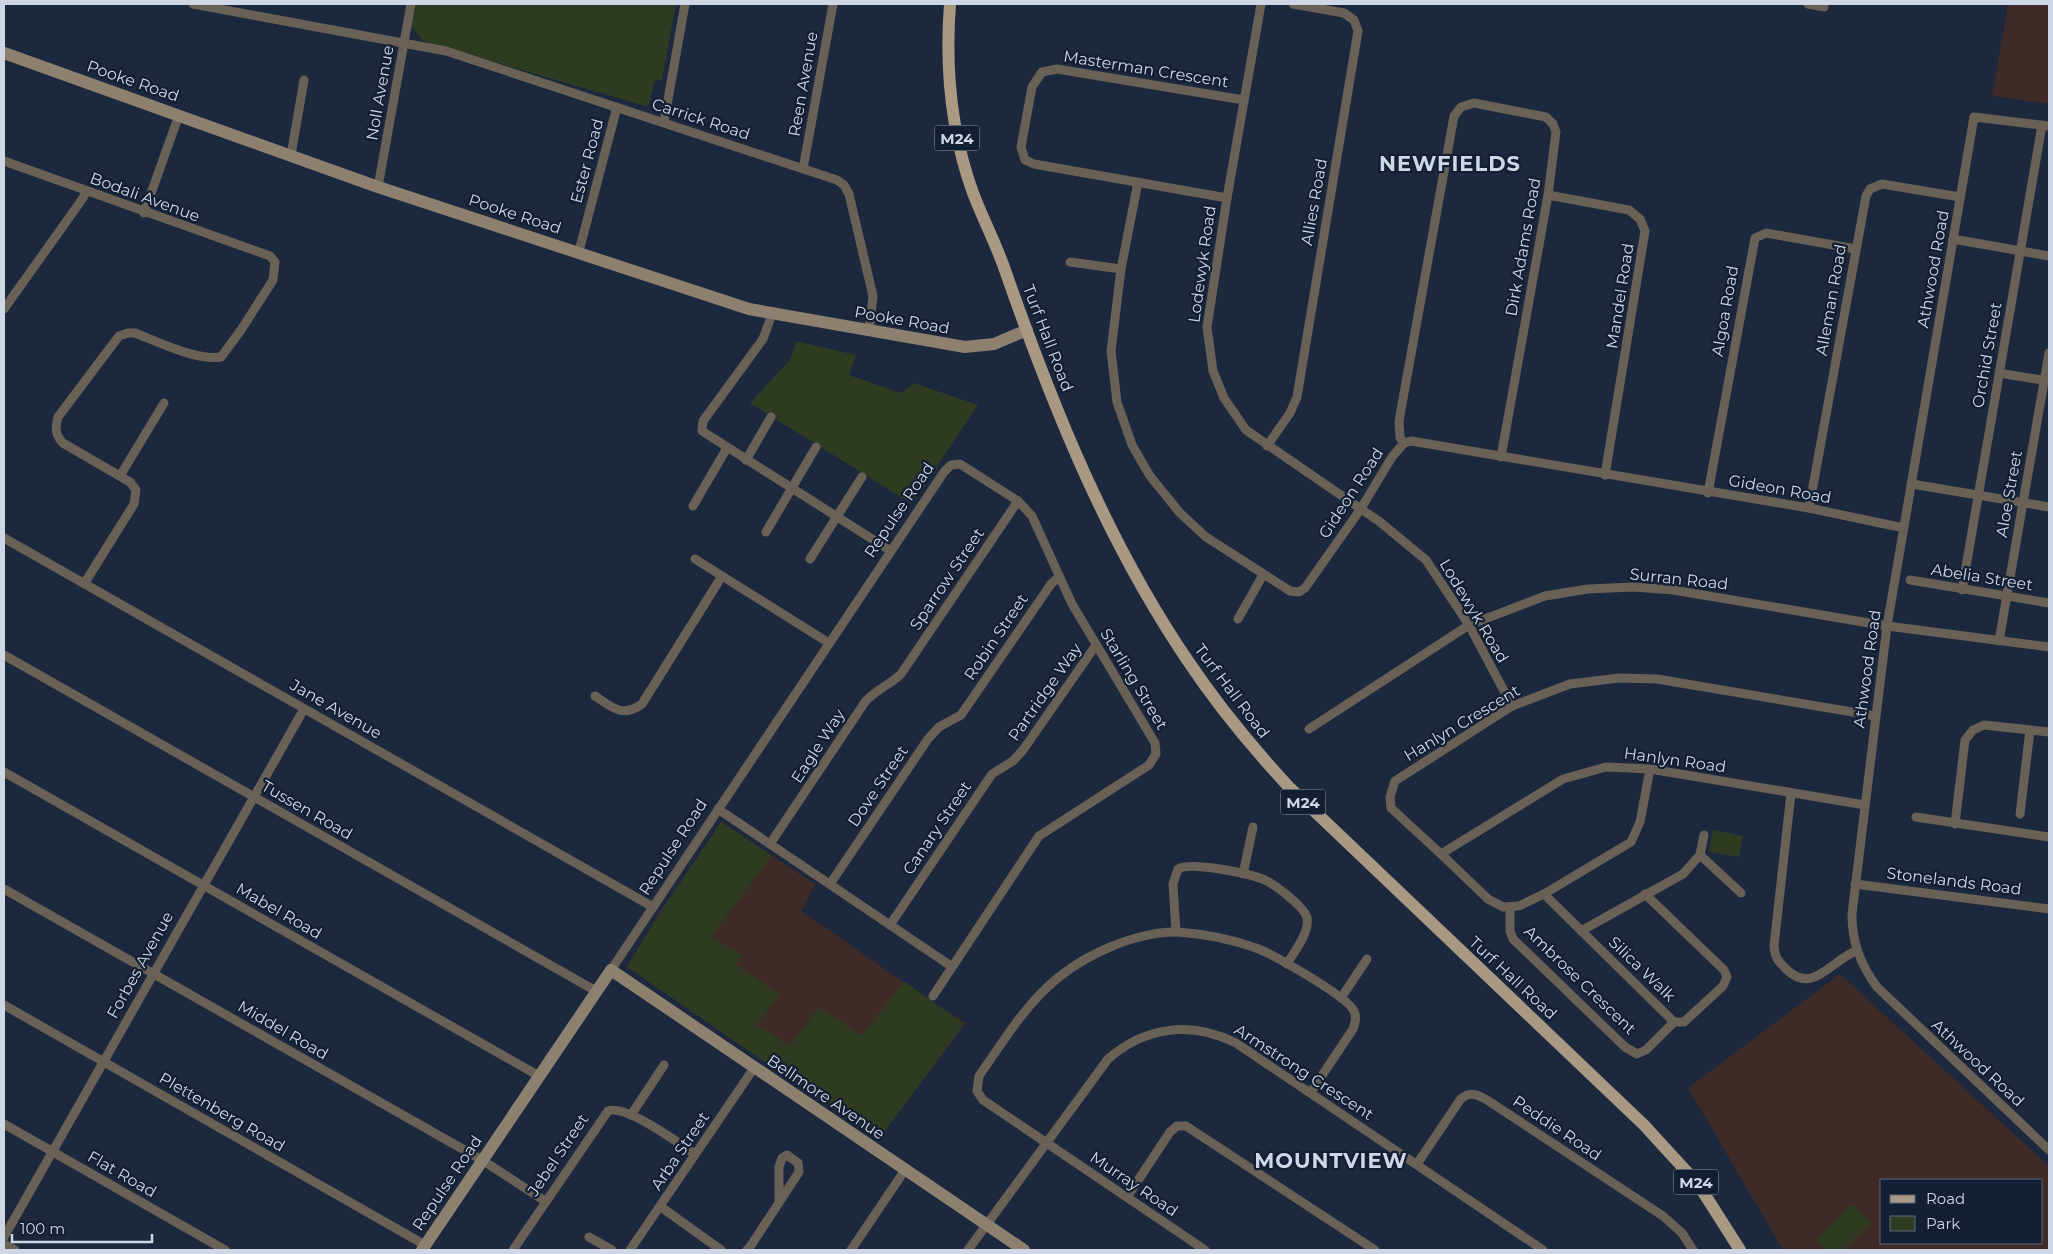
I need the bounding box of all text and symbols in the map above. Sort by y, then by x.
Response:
street label: Reen Avenue [784,30,822,138]
street label: Noll Avenue [362,44,398,142]
street label: Masterman Crescent [1062,47,1230,92]
street label: Pooke Road [84,56,182,106]
street label: Carrick Road [650,94,752,144]
street label: Ester Road [567,117,607,205]
road number: M24 [934,126,980,150]
district label: NEWFIELDS [1379,151,1521,176]
street label: Allies Road [1297,157,1331,247]
street label: Bodali Avenue [87,168,203,226]
street label: Dirk Adams Road [1501,176,1545,318]
street label: Pooke Road [466,190,564,238]
street label: Lodewyk Road [1184,204,1220,324]
street label: Athwood Road [1913,209,1953,329]
street label: Mandel Road [1602,242,1638,350]
street label: Alleman Road [1812,243,1850,357]
street label: Algoa Road [1708,264,1742,358]
street label: Turf Hall Road [1019,282,1077,394]
street label: Orchid Street [1968,300,2006,409]
street label: Pooke Road [853,302,951,338]
street label: Gideon Road [1315,444,1387,542]
street label: Aloe Street [1992,449,2026,539]
street label: Repulse Road [860,459,938,561]
street label: Gideon Road [1727,471,1833,507]
street label: Sparrow Street [906,524,988,634]
street label: Lodewyk Road [1435,556,1513,666]
street label: Abelia Street [1930,560,2035,594]
street label: Surran Road [1629,564,1729,594]
street label: Robin Street [960,590,1032,684]
street label: Athwood Road [1849,609,1885,729]
street label: Starling Street [1096,625,1172,733]
street label: Partridge Way [1004,639,1086,744]
street label: Turf Hall Road [1190,640,1274,742]
street label: Jane Avenue [286,675,385,743]
street label: Hanlyn Crescent [1401,681,1524,765]
street label: Eagle Way [787,705,849,786]
street label: Dove Street [844,741,912,830]
street label: Hanlyn Road [1623,743,1727,777]
street label: Tussen Road [258,776,356,844]
street label: Canary Street [899,777,975,878]
road number: M24 [1280,790,1326,814]
street label: Repulse Road [635,795,711,899]
street label: Stonelands Road [1885,863,2023,899]
street label: Mabel Road [233,879,325,943]
street label: Forbes Avenue [103,908,177,1022]
street label: Ambrose Crescent [1520,922,1640,1039]
street label: Silica Walk [1605,932,1680,1006]
street label: Turf Hall Road [1465,933,1561,1023]
street label: Middel Road [234,996,332,1064]
street label: Athwood Road [1928,1015,2028,1111]
street label: Armstrong Crescent [1231,1020,1378,1124]
street label: Bellmore Avenue [764,1051,888,1143]
street label: Plettenberg Road [156,1068,288,1156]
street label: Peddie Road [1509,1091,1605,1165]
street label: Arba Street [647,1108,713,1194]
street label: Jebel Street [523,1110,593,1201]
street label: Repulse Road [408,1132,486,1234]
street label: Flat Road [84,1147,160,1201]
street label: Murray Road [1086,1148,1182,1220]
district label: MOUNTVIEW [1254,1148,1408,1173]
road number: M24 [1674,1170,1718,1194]
legend [1880,1179,2043,1244]
text: Road [1926,1189,1965,1208]
scale bar [12,1212,152,1244]
text: Park [1926,1214,1960,1233]
text: 100 m [20,1219,65,1238]

